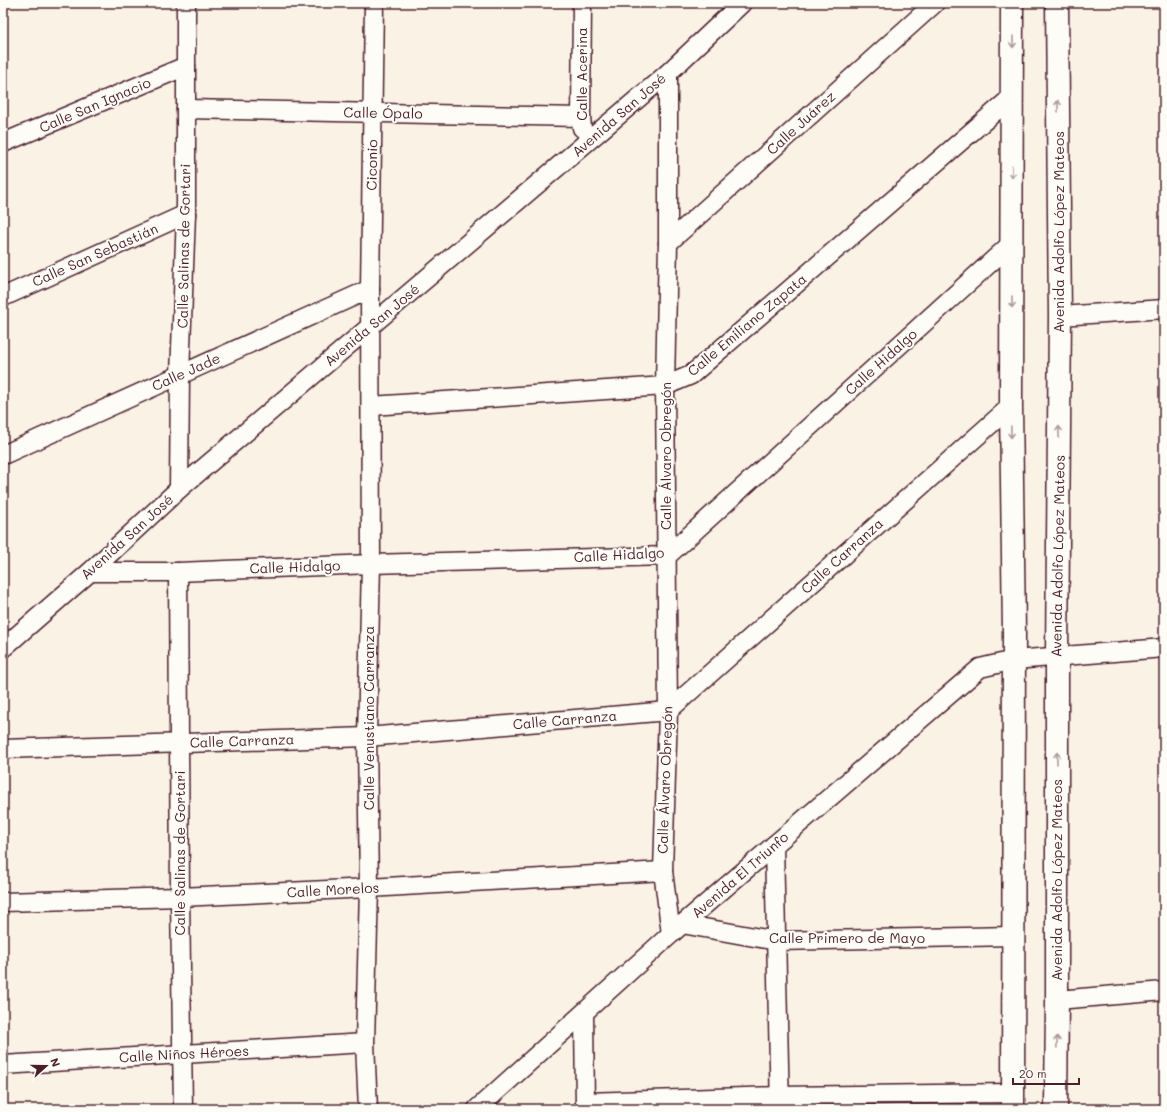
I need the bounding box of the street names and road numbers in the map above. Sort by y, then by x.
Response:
street label: Calle Acerina [572,27,591,121]
street label: Avenida San José [568,68,670,161]
street label: Calle San Ignacio [36,72,153,137]
street label: Calle Juárez [762,87,839,159]
street label: Calle Ópalo [343,102,423,123]
street label: Avenida Adolfo López Mateos [1049,131,1068,333]
street label: Ciconio [362,139,381,191]
street label: Calle Salinas de Gortari [173,163,194,329]
street label: Calle San Sebastián [29,218,161,291]
street label: Calle Emiliano Zapata [683,269,810,380]
street label: Avenida San José [320,279,423,370]
street label: Calle Hidalgo [841,324,921,399]
street label: Calle Jade [149,348,223,395]
street label: Calle Álvaro Obregón [656,382,675,530]
street label: Avenida Adolfo López Mateos [1046,455,1069,657]
street label: Avenida San José [76,490,177,583]
street label: Calle Carranza [796,514,887,598]
street label: Calle Hidalgo [573,543,665,566]
street label: Calle Hidalgo [249,555,341,578]
street label: Calle Venustiano Carranza [359,626,378,810]
street label: Calle Carranza [512,705,618,734]
street label: Calle Álvaro Obregón [652,706,677,854]
street label: Calle Carranza [189,729,295,752]
street label: Calle Salinas de Gortari [170,771,189,935]
street label: Avenida Adolfo López Mateos [1047,779,1066,981]
street label: Avenida El Triunfo [687,827,792,922]
street label: Calle Morelos [286,878,380,901]
street label: Calle Primero de Mayo [769,928,925,947]
street label: Calle Niños Héroes [118,1041,250,1066]

